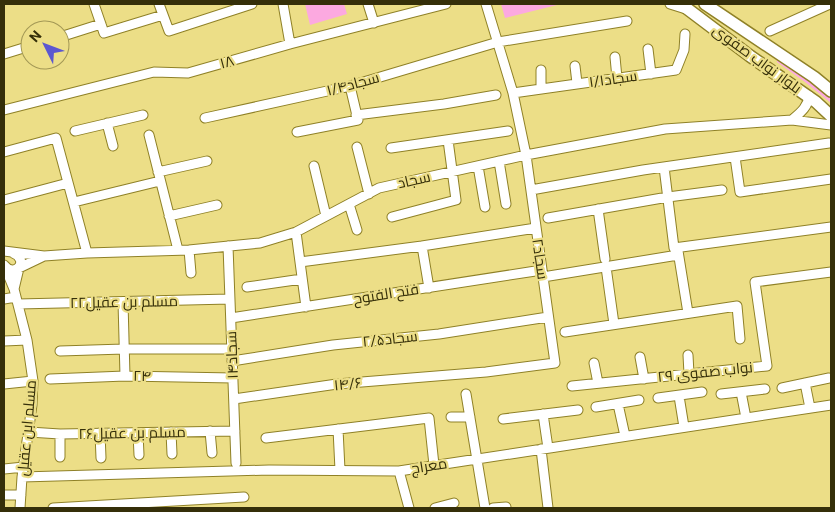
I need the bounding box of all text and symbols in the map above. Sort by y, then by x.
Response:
north arrow [20,20,70,70]
street label: بلوار نواب صفوی [709,21,805,98]
text: N [26,27,45,45]
street label: ۱۸ [218,51,236,73]
street label: ۱/۱سجاد [588,67,638,91]
street label: ۱/۴سجاد [325,68,381,100]
street label: سجاد [396,168,432,192]
street label: ۲سجاد [528,237,552,281]
street label: فتح الفتوح [352,280,420,310]
street label: مسلم بن عقیل۲۲ [70,292,178,313]
street label: ۲/۵سجاد [362,327,418,351]
street label: ۱۴سجاد [222,331,242,379]
street label: نواب صفوی ۲۹ [656,358,754,387]
street label: ۲۴ [133,367,151,385]
street label: ۱۴/۶ [333,374,363,394]
street label: مسلم ابن عقیل [14,379,41,477]
street label: مسلم بن عقیل۲۶ [78,423,186,444]
street label: معراج [410,454,449,480]

